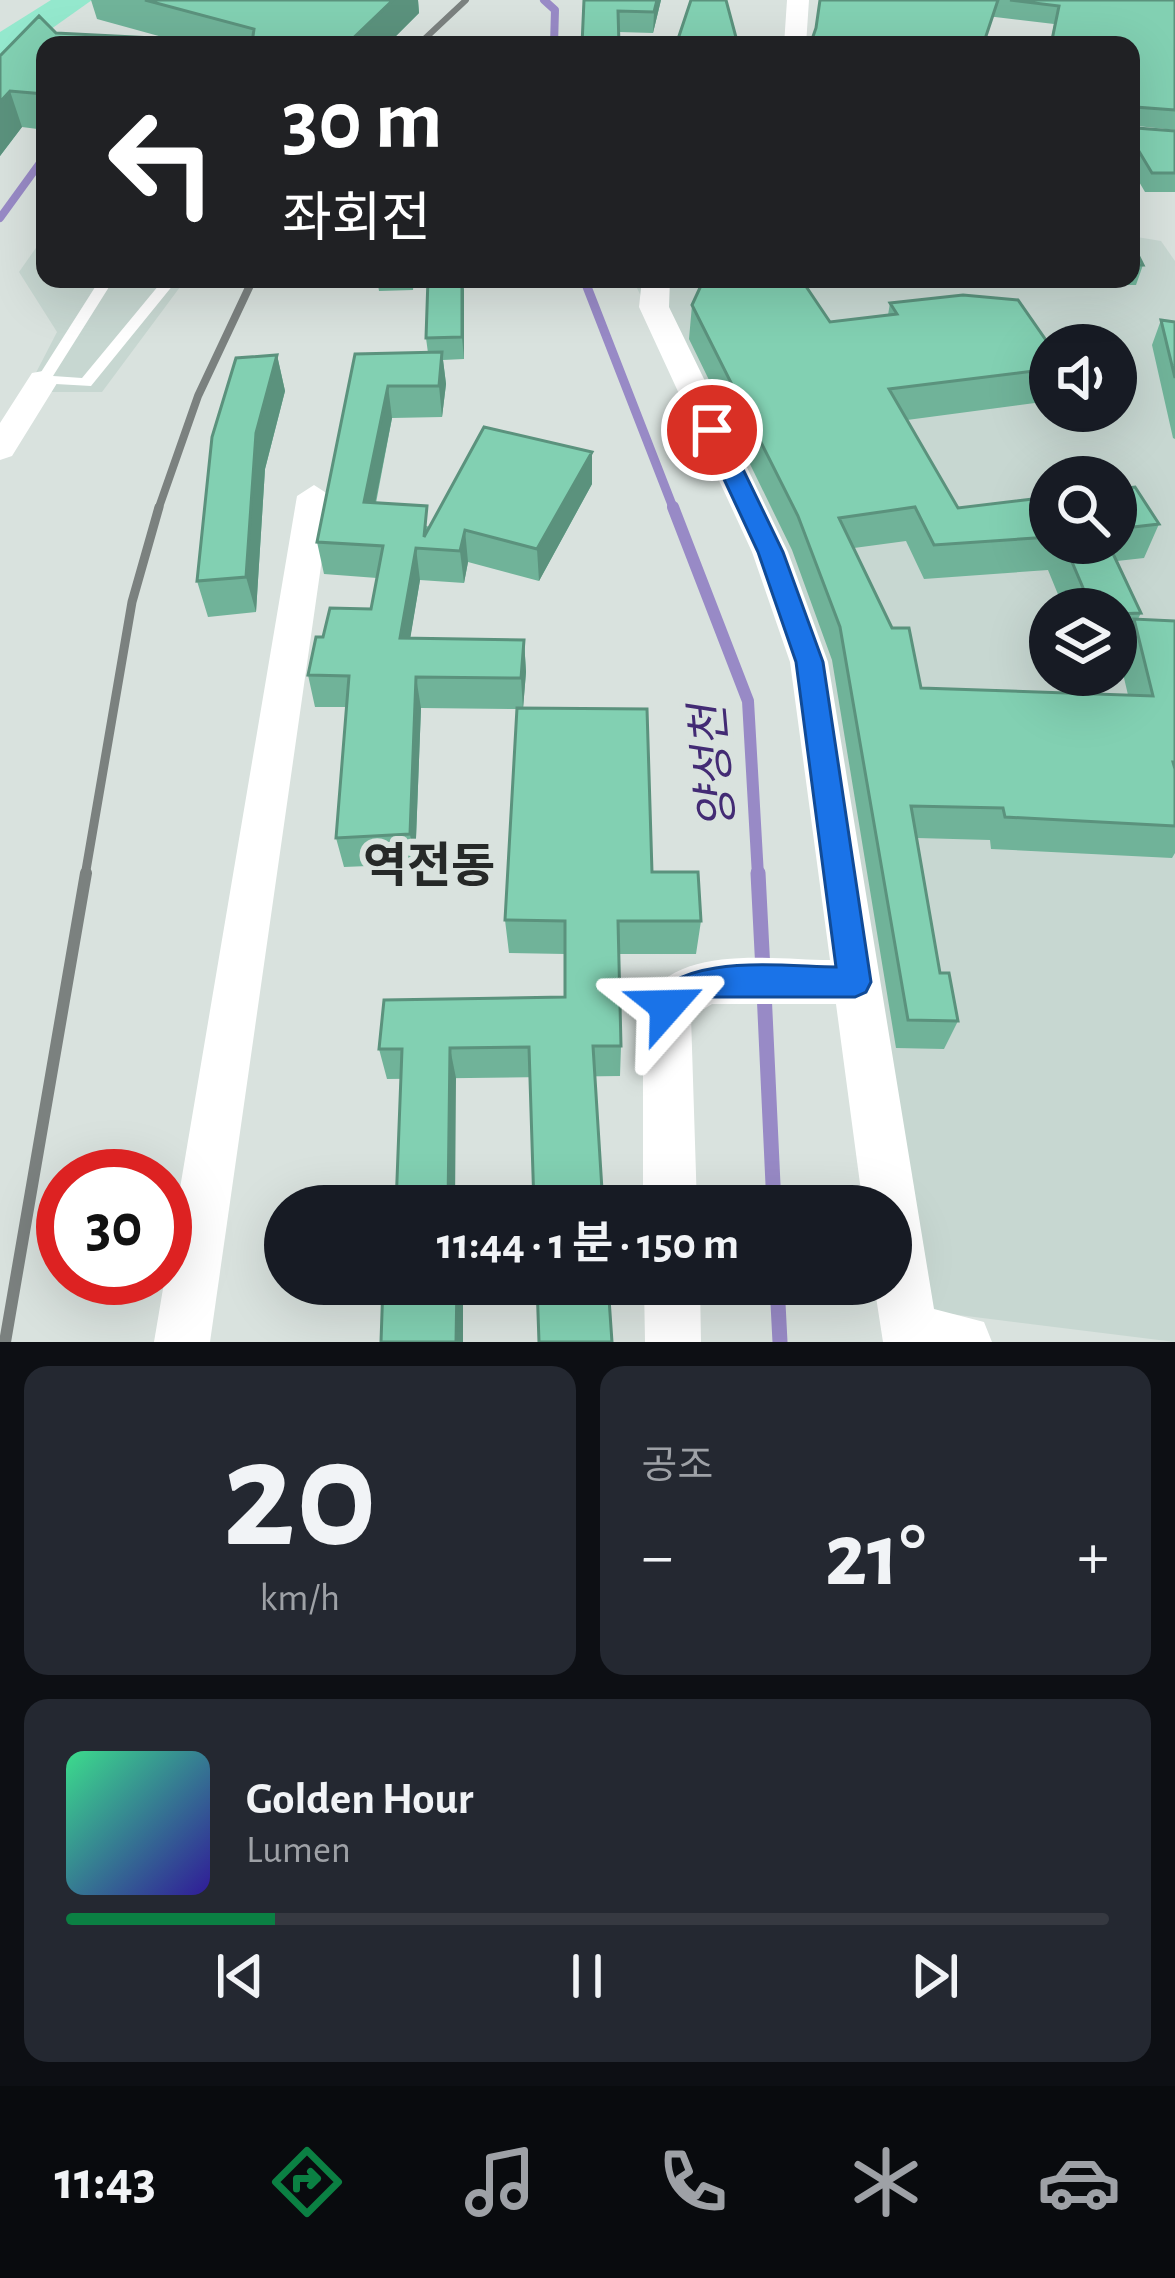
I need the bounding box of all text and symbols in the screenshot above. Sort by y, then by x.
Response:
text: 30 m [282,80,442,164]
icon: left [84,84,240,240]
text: 좌회전 [282,193,431,247]
map controls [1029,324,1137,696]
button: sound [1029,324,1137,432]
pin [661,379,763,481]
icon: arrive [679,397,745,463]
button: search [1029,456,1137,564]
button: layers [1029,588,1137,696]
water label: 양성천 [684,698,742,831]
district label: 역전동 [363,841,495,892]
position arrow [604,943,730,1069]
speed limit sign: 30 [36,1149,192,1305]
text: 11:44 · 1 분 · 150 m [437,1222,739,1267]
text: 20 [222,1419,377,1575]
text: 공조 [642,1447,713,1486]
text: 21° [825,1512,926,1602]
text: − [642,1524,673,1590]
text: + [1077,1524,1109,1590]
text: km/h [260,1579,340,1618]
text: Golden Hour [246,1777,473,1822]
text: Lumen [246,1831,351,1870]
icon: previous [207,1943,273,2009]
icon: pause [554,1943,620,2009]
icon: next [902,1943,968,2009]
icon: directions [265,2140,349,2224]
icon: music [458,2140,542,2224]
icon: phone [651,2140,735,2224]
icon: climate [844,2140,928,2224]
icon: car [1037,2140,1121,2224]
text: 11:43 [54,2155,156,2209]

